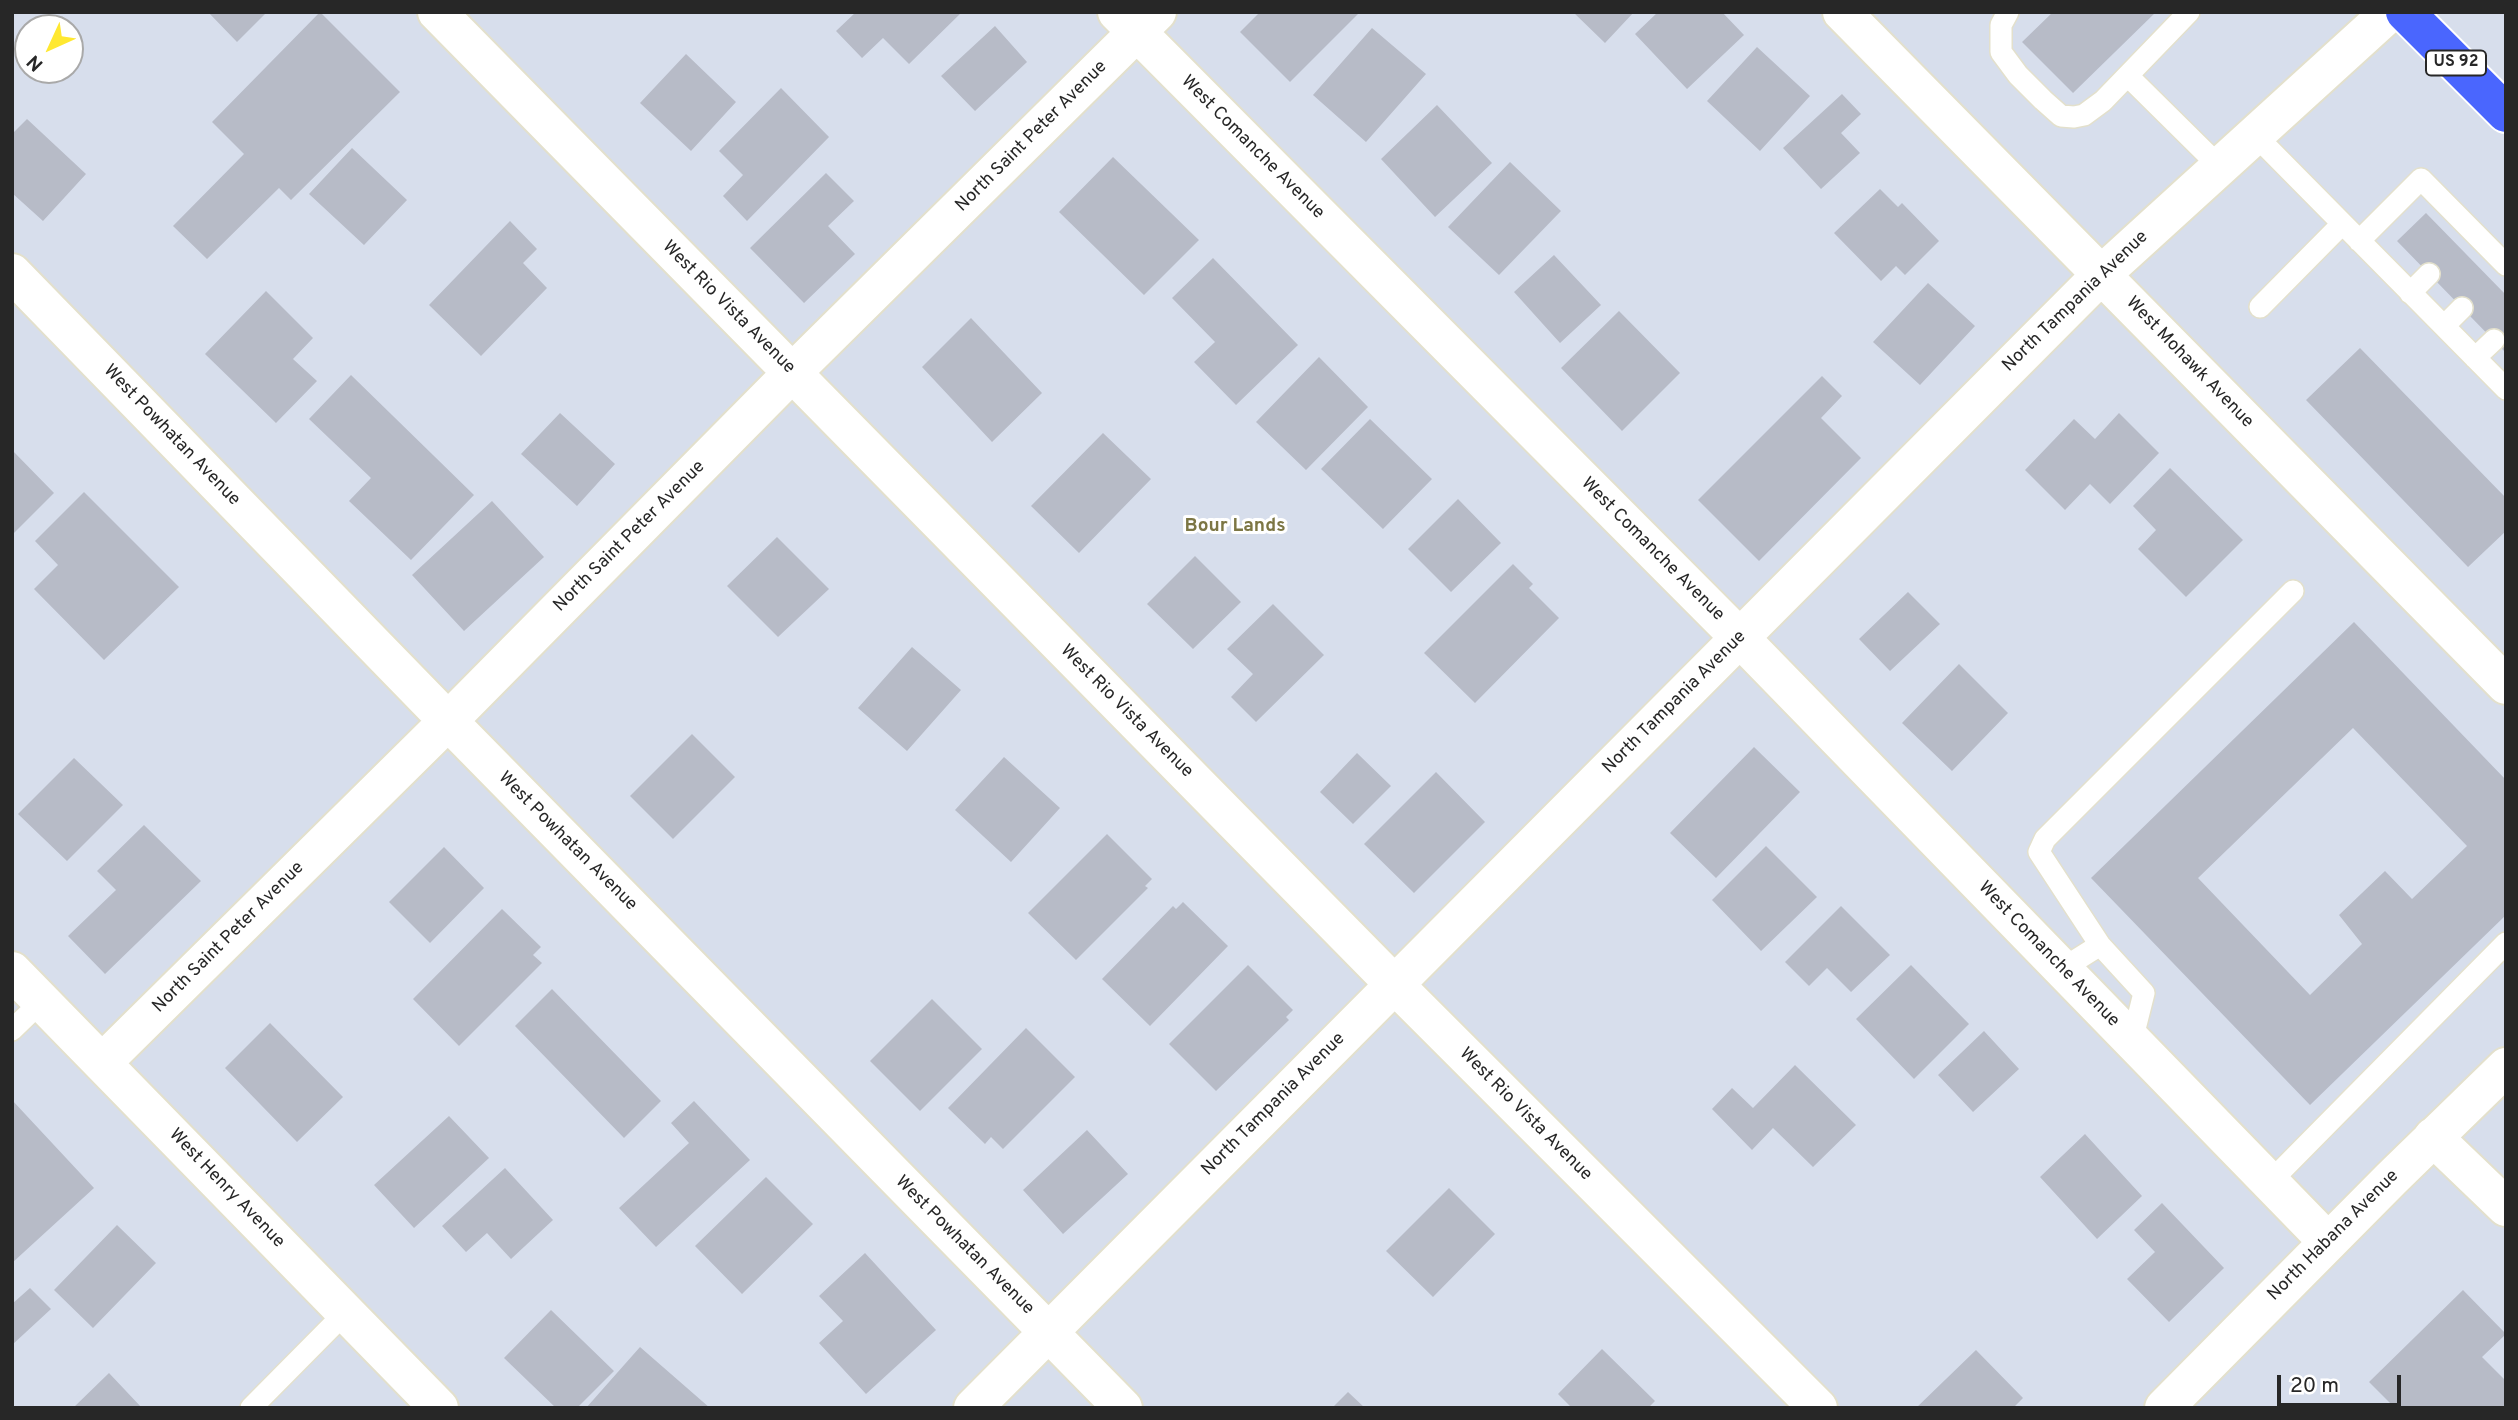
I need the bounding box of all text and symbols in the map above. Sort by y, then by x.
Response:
north arrow [14,14,84,84]
text: N [22,49,49,76]
road number: US 92 [2426,50,2486,76]
street label: North Saint Peter Avenue [952,57,1112,217]
street label: West Comanche Avenue [1176,72,1328,224]
street label: North Tampania Avenue [1999,227,2153,377]
street label: West Rio Vista Avenue [657,237,799,379]
street label: West Mohawk Avenue [2121,293,2257,433]
street label: West Powhatan Avenue [98,361,244,511]
street label: North Saint Peter Avenue [550,457,710,617]
street label: West Comanche Avenue [1576,474,1728,626]
district label: Bour Lands [1184,516,1286,538]
street label: North Tampania Avenue [1599,627,1751,779]
street label: West Rio Vista Avenue [1055,641,1197,783]
street label: West Powhatan Avenue [493,768,641,916]
street label: North Saint Peter Avenue [149,858,309,1018]
street label: West Comanche Avenue [1973,878,2123,1032]
street label: North Tampania Avenue [1198,1029,1350,1181]
street label: West Rio Vista Avenue [1454,1044,1596,1186]
street label: West Henry Avenue [164,1125,288,1253]
street label: North Habana Avenue [2264,1166,2404,1306]
street label: West Powhatan Avenue [890,1172,1038,1320]
scale bar [2280,1360,2404,1404]
text: 20 m [2290,1373,2339,1400]

